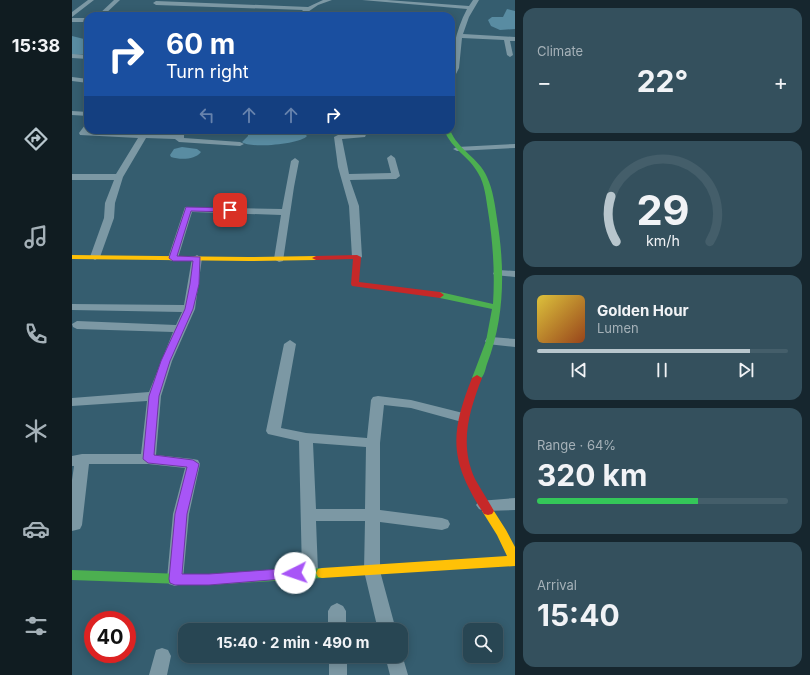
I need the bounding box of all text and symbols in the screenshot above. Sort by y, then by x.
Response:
text: 60 m [166,27,235,61]
icon: right [100,28,152,80]
text: 15:38 [12,35,60,56]
text: Climate [537,43,583,59]
text: Turn right [166,61,249,82]
text: 22° [637,63,688,99]
text: − [537,69,552,95]
text: + [773,69,788,95]
icon: left [196,104,218,126]
icon: ahead [238,104,260,126]
icon: ahead [280,104,302,126]
icon: right [322,104,344,126]
icon: directions [22,125,50,153]
text: 29 [636,185,689,235]
pin [213,193,247,227]
icon: arrive [219,199,241,221]
icon: music [22,223,50,251]
text: km/h [646,232,679,249]
text: Golden Hour [597,301,689,320]
icon: phone [22,320,50,348]
text: Lumen [597,320,639,336]
icon: previous [568,359,590,381]
icon: pause [651,359,673,381]
icon: next [735,359,757,381]
icon: climate [22,417,50,445]
text: Range · 64% [537,437,616,453]
text: 320 km [537,457,647,493]
icon: car [22,515,50,543]
position arrow [274,552,316,594]
text: Arrival [537,577,577,593]
text: 15:40 [537,597,620,633]
speed limit sign: 40 [84,611,136,663]
icon: filters [22,612,50,640]
map controls [463,623,503,663]
button: search [463,623,503,663]
text: 15:40 · 2 min · 490 m [217,633,369,652]

